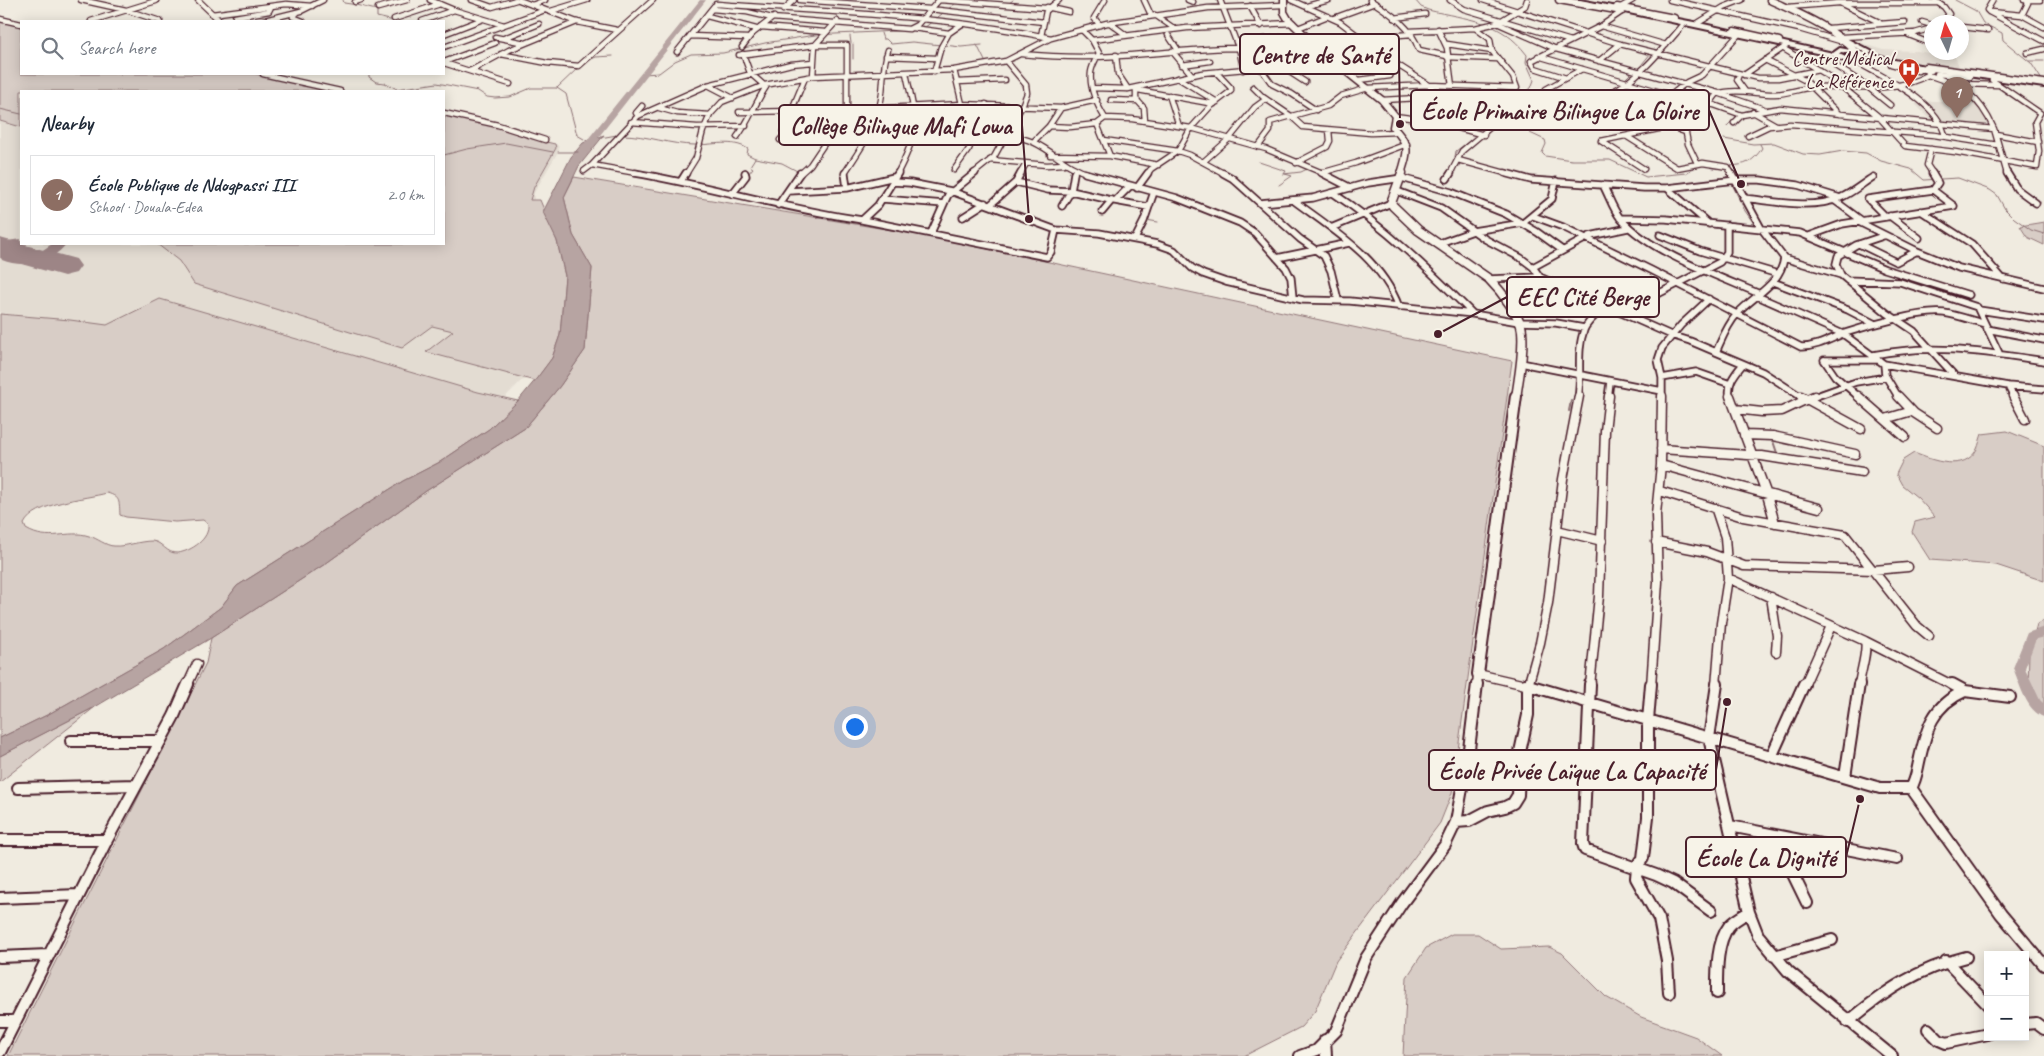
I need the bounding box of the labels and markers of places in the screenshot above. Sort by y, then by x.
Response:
callout: Centre de Santé [1240,34,1399,74]
place label: Centre Médical La Référence [1792,46,1897,94]
hospital icon: Centre Médical La Référence [1897,57,1921,88]
pin: 1 [1941,77,1973,118]
callout: École Primaire Bilingue La Gloire [1411,90,1709,130]
callout: Collège Bilingue Mafi Lowa [779,105,1022,145]
callout: EEC Cité Berge [1507,277,1659,317]
callout: École Privée Laïque La Capacité [1429,750,1716,790]
callout: École La Dignité [1686,837,1846,877]

